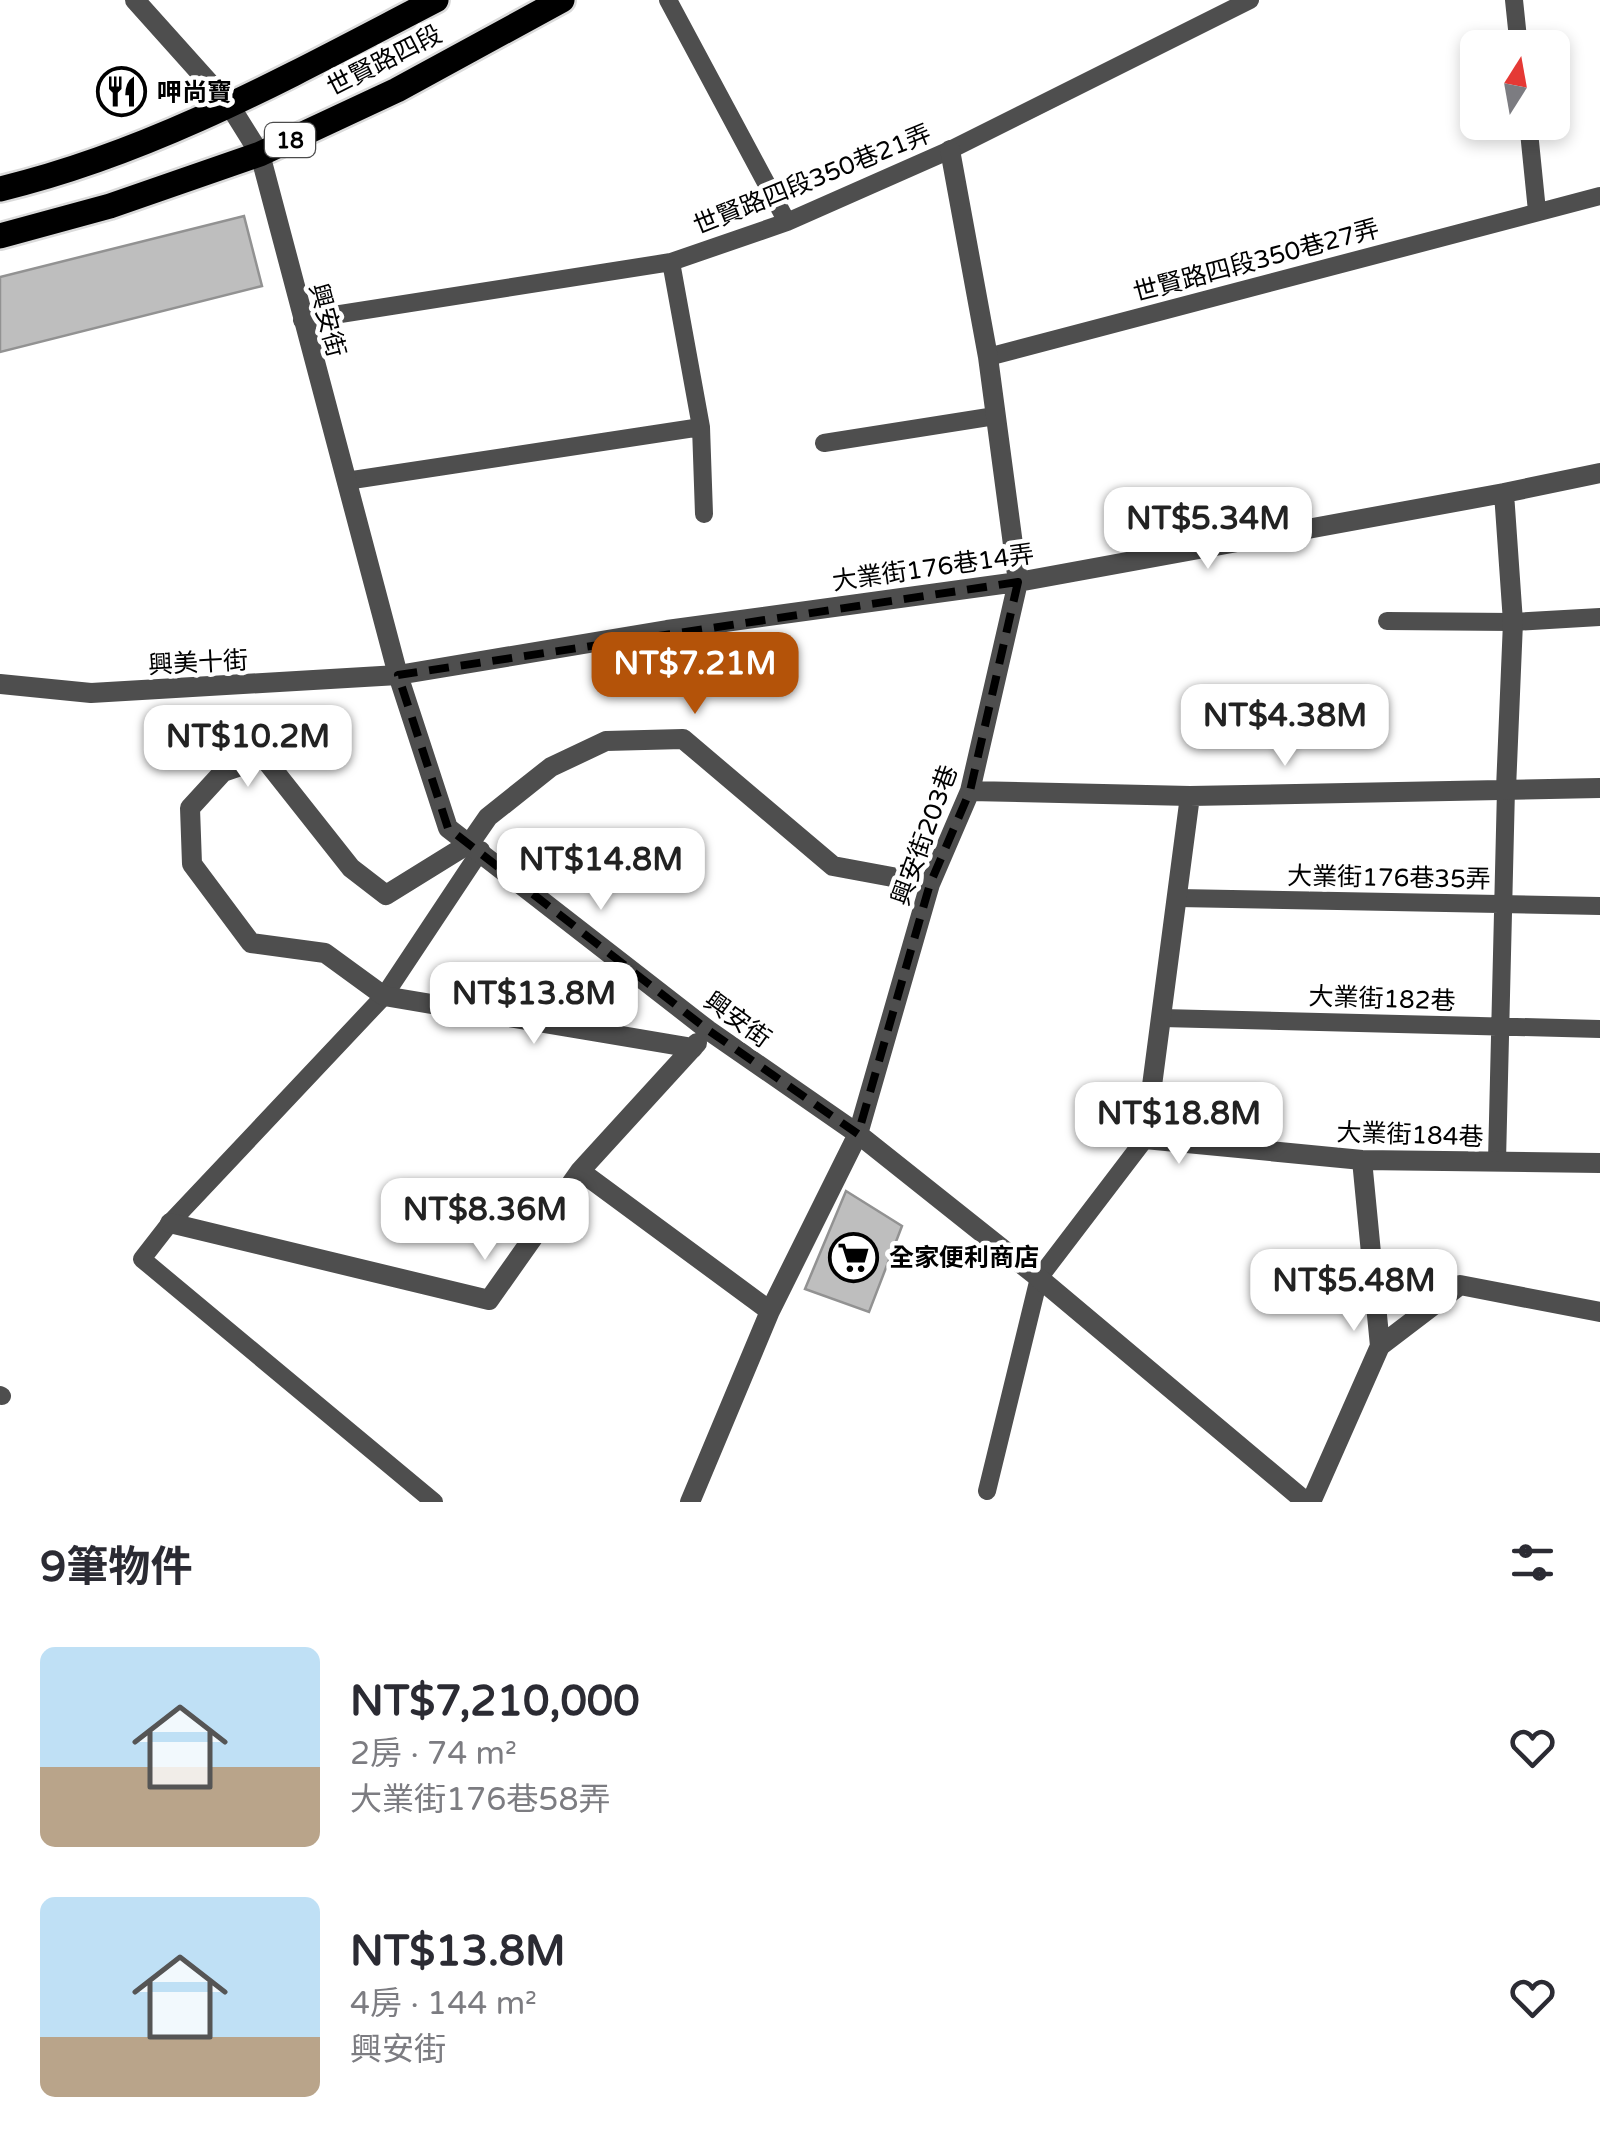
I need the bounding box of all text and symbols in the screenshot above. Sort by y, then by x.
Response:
street label: 世賢路四段 [322,19,447,103]
north arrow [1460,30,1570,140]
map controls [1460,30,1570,140]
restaurant icon: 呷尚寶 [96,66,148,118]
place label: 呷尚寶 [157,78,232,108]
street label: 世賢路四段350巷21弄 [689,119,936,241]
road number: 18 [265,123,315,157]
street label: 世賢路四段350巷27弄 [1130,214,1383,308]
street label: 興安街 [303,280,351,360]
pin: NT$5.34M [1105,487,1311,572]
text: NT$5.34M [1126,500,1290,538]
street label: 大業街176巷14弄 [830,539,1036,597]
pin: NT$7.21M [592,632,798,717]
street label: 興美十街 [147,645,249,681]
text: NT$7.21M [614,645,776,683]
pin: NT$4.38M [1182,684,1388,769]
text: NT$4.38M [1203,697,1367,735]
pin: NT$10.2M [145,705,351,790]
text: NT$10.2M [166,718,330,756]
street label: 興安街203巷 [886,761,964,910]
pin: NT$14.8M [498,828,704,913]
text: NT$14.8M [519,841,683,879]
street label: 大業街176巷35弄 [1287,861,1491,895]
pin: NT$13.8M [431,962,637,1047]
text: NT$13.8M [452,975,616,1013]
street label: 大業街182巷 [1308,981,1456,1017]
street label: 興安街 [698,986,777,1054]
pin: NT$18.8M [1076,1082,1282,1167]
text: NT$18.8M [1097,1095,1261,1133]
street label: 大業街184巷 [1336,1117,1484,1153]
pin: NT$8.36M [382,1178,588,1263]
text: NT$8.36M [403,1191,567,1229]
supermarket icon: 全家便利商店 [828,1231,880,1283]
place label: 全家便利商店 [889,1243,1039,1273]
pin: NT$5.48M [1251,1249,1457,1334]
text: NT$5.48M [1272,1262,1436,1300]
icon: filters [1505,1535,1560,1590]
text: 9筆物件 [40,1542,192,1593]
text: NT$7,210,000 [350,1676,640,1727]
icon: home [120,1687,240,1807]
icon: heart [1505,1720,1560,1775]
text: 2房 · 74 m² [350,1735,517,1773]
text: 大業街176巷58弄 [350,1781,610,1819]
text: NT$13.8M [350,1926,566,1977]
icon: home [120,1937,240,2057]
icon: heart [1505,1970,1560,2025]
text: 4房 · 144 m² [350,1985,537,2023]
text: 興安街 [350,2031,446,2069]

